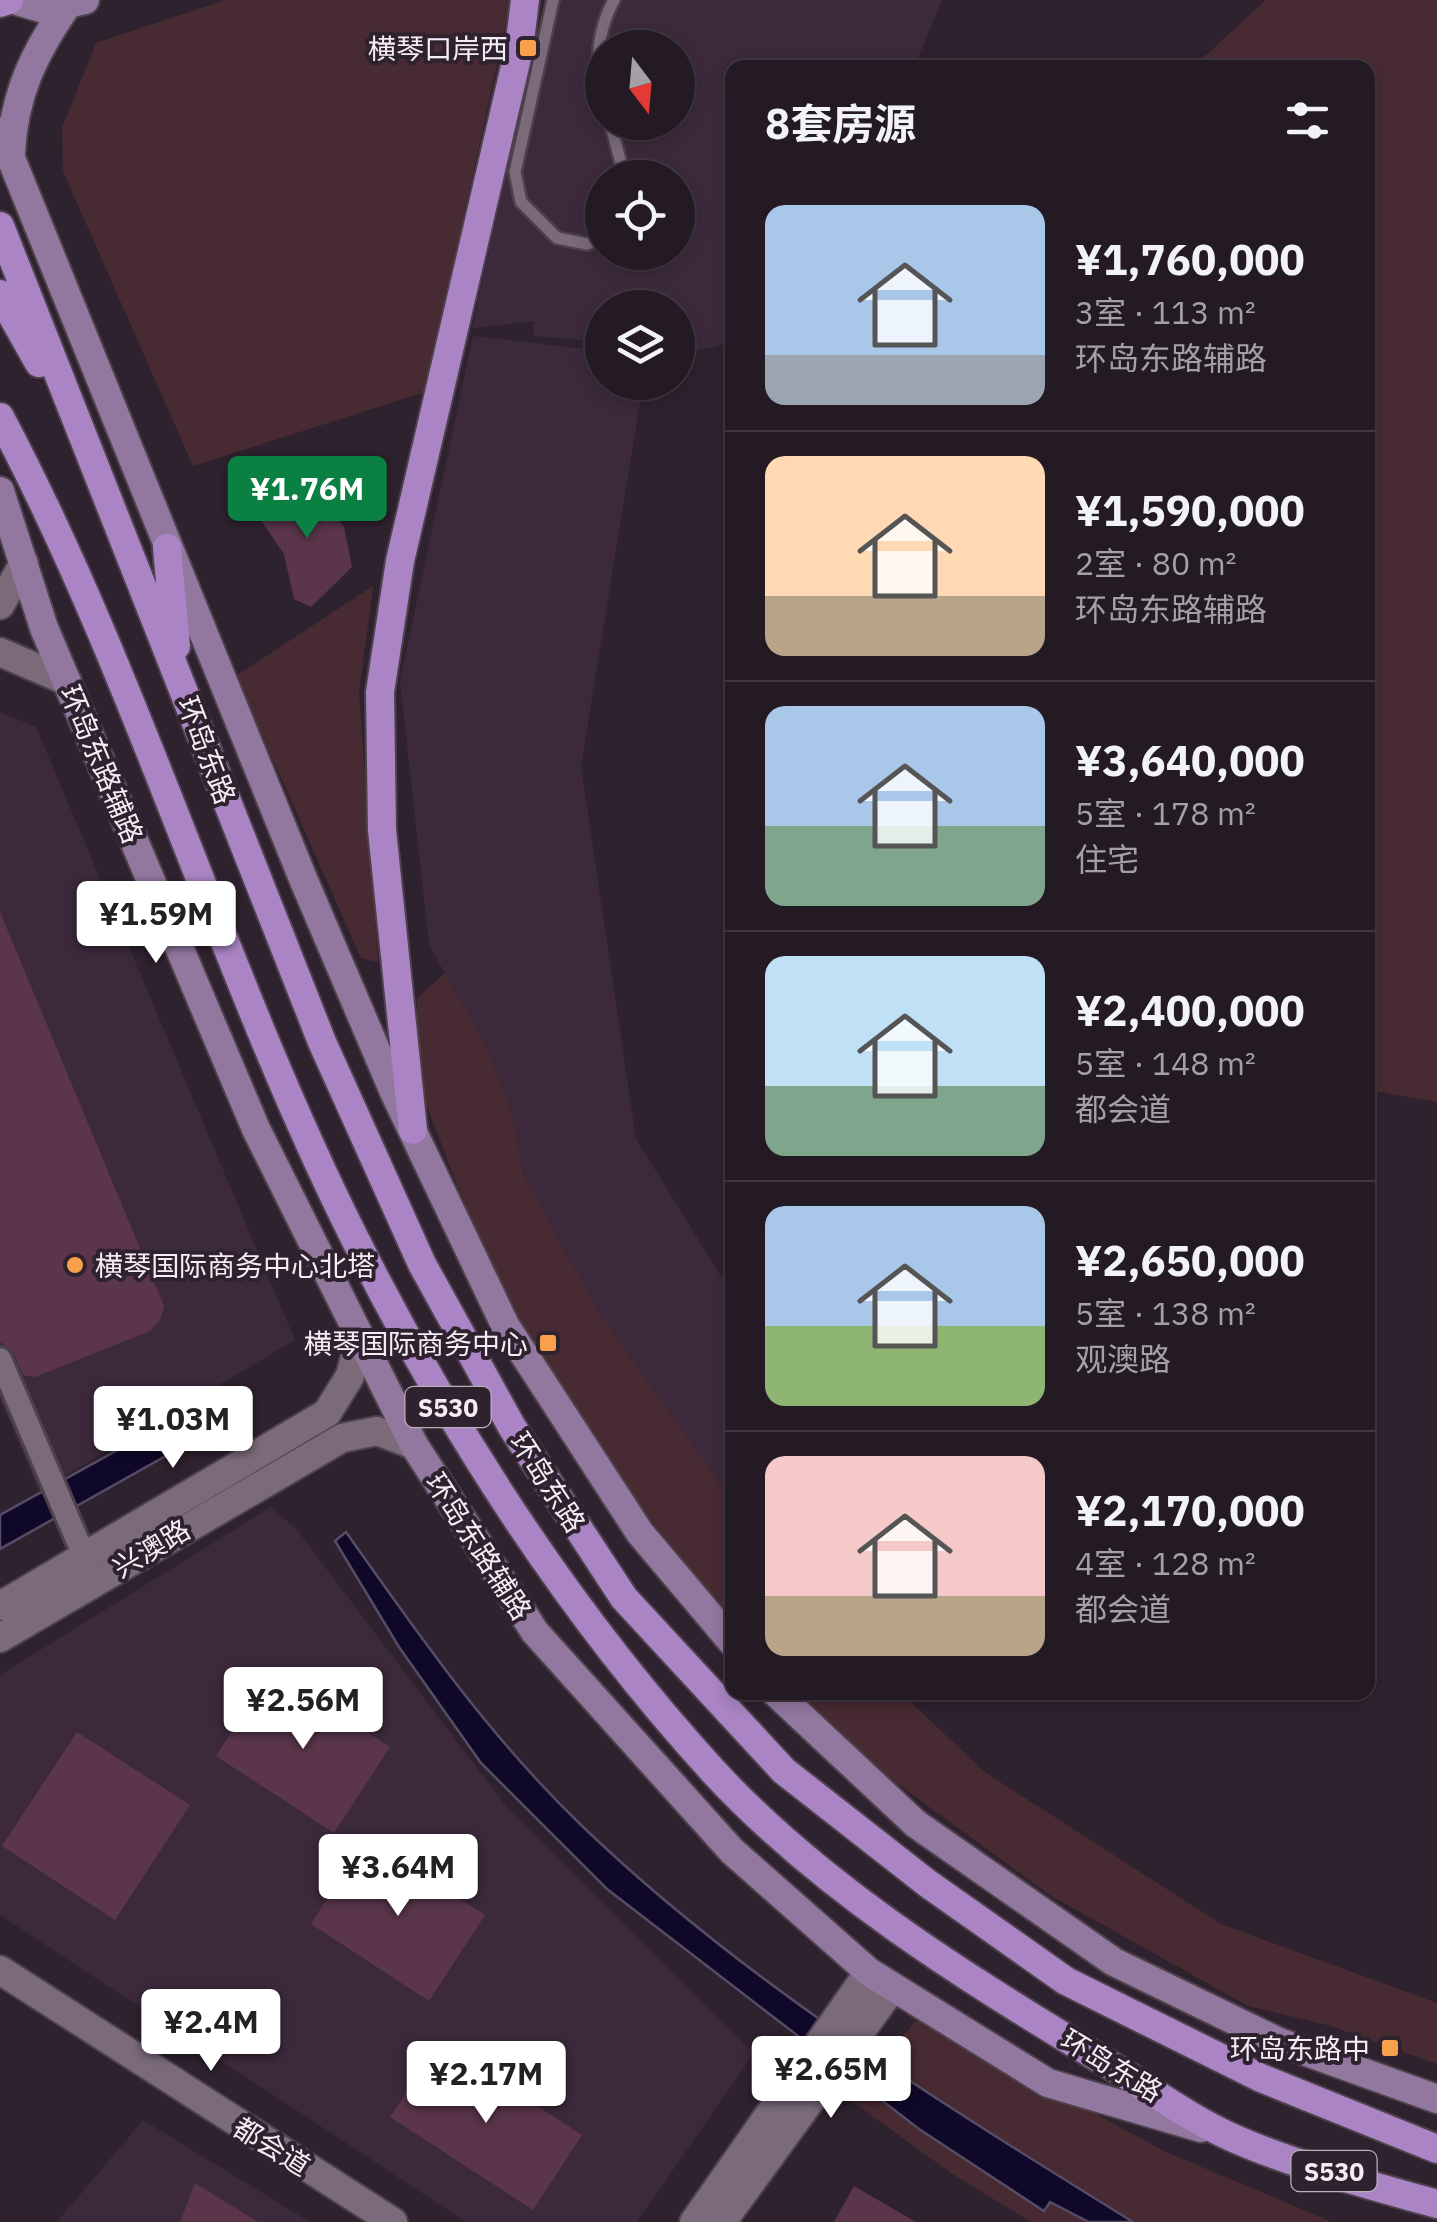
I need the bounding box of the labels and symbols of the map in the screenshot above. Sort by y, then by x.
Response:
place label: 横琴口岸西 [368,30,508,67]
north arrow [585,30,695,140]
marker: 横琴口岸西 [517,37,539,59]
pin: ¥1.76M [226,456,388,541]
street label: 环岛东路辅路 [52,679,152,849]
street label: 环岛东路 [170,691,244,809]
pin: ¥1.59M [75,881,237,966]
place label: 横琴国际商务中心北塔 [95,1247,375,1284]
marker: 横琴国际商务中心北塔 [64,1254,86,1276]
place label: 横琴国际商务中心 [304,1325,528,1362]
marker: 横琴国际商务中心 [537,1332,559,1354]
pin: ¥1.03M [92,1386,254,1471]
road number: S530 [406,1387,490,1427]
street label: 环岛东路 [502,1425,594,1539]
street label: 环岛东路辅路 [418,1465,540,1627]
street label: 兴澳路 [105,1511,197,1585]
pin: ¥2.56M [222,1667,384,1752]
pin: ¥3.64M [317,1834,479,1919]
pin: ¥2.4M [141,1989,281,2074]
street label: 环岛东路 [1054,2020,1170,2110]
place label: 环岛东路中 [1230,2030,1370,2067]
pin: ¥2.65M [750,2036,912,2121]
marker: 环岛东路中 [1379,2037,1401,2059]
pin: ¥2.17M [405,2041,567,2126]
street label: 都会道 [227,2108,317,2184]
road number: S530 [1292,2151,1376,2191]

